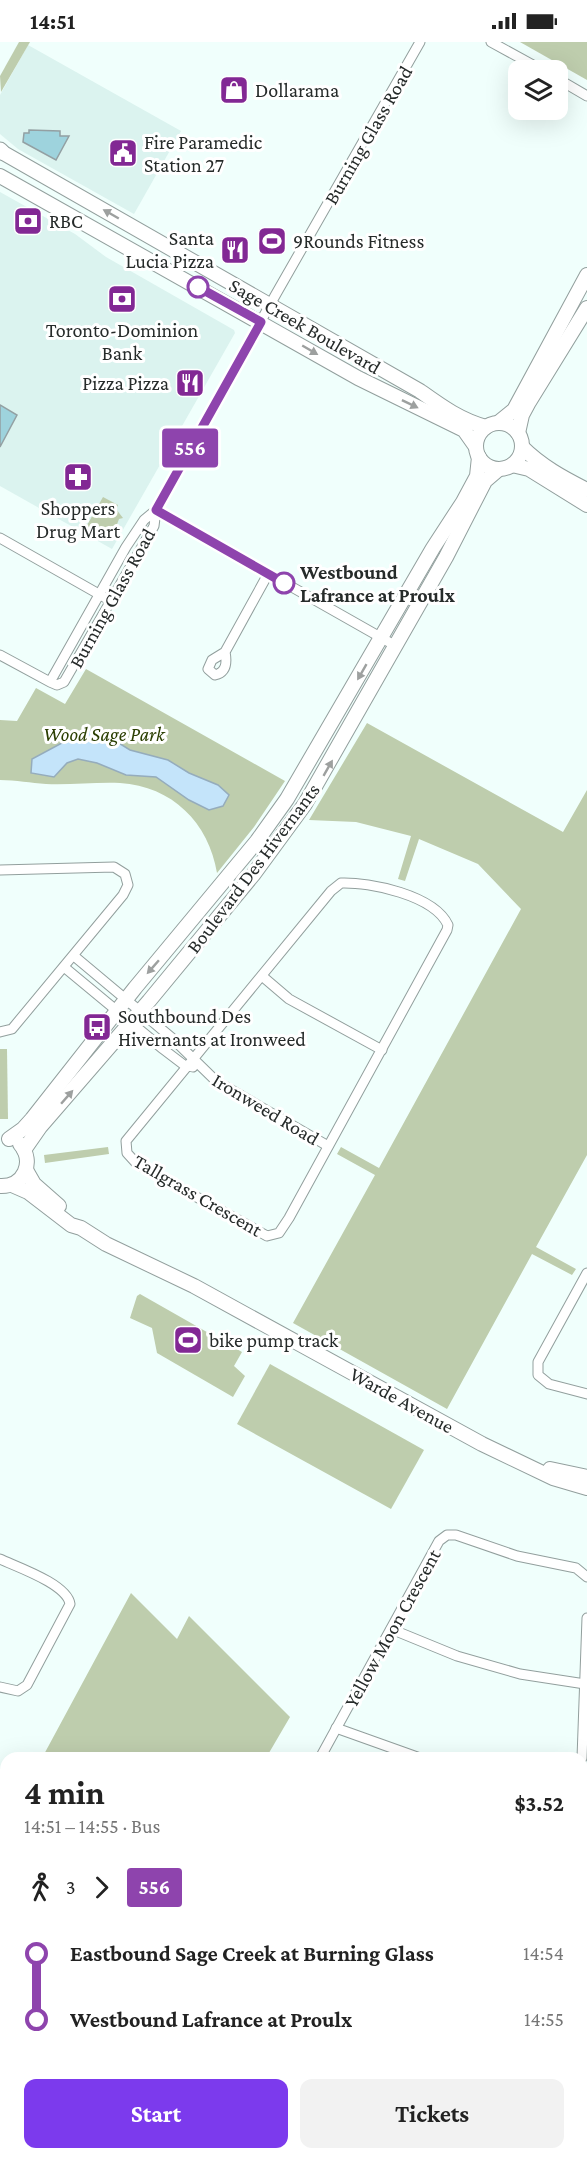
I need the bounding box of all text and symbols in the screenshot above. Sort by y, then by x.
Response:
text: 14:51 [30,9,75,34]
map controls [508,60,568,120]
button: layers [508,60,568,120]
street label: Burning Glass Road [319,62,418,209]
shop icon: Dollarama [218,74,250,106]
place label: Dollarama [255,79,339,101]
place label: Fire Paramedic Station 27 [144,131,263,176]
public building icon: Fire Paramedic Station 27 [107,137,139,169]
bank icon: RBC [12,205,44,237]
one-way arrow [102,209,119,219]
place label: RBC [49,210,83,232]
sports icon: 9Rounds Fitness [256,225,288,257]
place label: Santa Lucia Pizza [126,227,214,272]
place label: 9Rounds Fitness [293,230,424,252]
restaurant icon: Santa Lucia Pizza [219,234,251,266]
street label: Sage Creek Boulevard [225,274,385,379]
unlabelled marker [187,276,209,298]
bank icon: Toronto-Dominion Bank [106,283,138,315]
place label: Toronto-Dominion Bank [46,319,199,364]
one-way arrow [302,345,318,356]
restaurant icon: Pizza Pizza [174,367,206,399]
place label: Pizza Pizza [82,372,169,394]
one-way arrow [402,400,419,409]
line badge: 556 [156,428,225,468]
text: 556 [174,436,206,460]
pharmacy icon: Shoppers Drug Mart [62,461,94,493]
place label: Shoppers Drug Mart [36,497,120,543]
street label: Burning Glass Road [65,524,161,672]
place label: Westbound Lafrance at Proulx [299,561,456,606]
marker: Westbound Lafrance at Proulx [273,572,295,594]
one-way arrow [356,664,367,680]
park label: Wood Sage Park [43,723,166,746]
one-way arrow [323,759,333,776]
street label: Boulevard Des Hivernants [182,779,324,957]
one-way arrow [146,960,160,975]
place label: Southbound Des Hivernants at Ironweed [118,1005,306,1050]
bus stop icon: Southbound Des Hivernants at Ironweed [81,1011,113,1043]
street label: Ironweed Road [209,1069,324,1150]
one-way arrow [60,1090,73,1105]
street label: Tallgrass Crescent [129,1149,266,1242]
sports icon: bike pump track [172,1324,204,1356]
place label: bike pump track [209,1329,339,1352]
street label: Warde Avenue [346,1362,458,1438]
street label: Yellow Moon Crescent [339,1545,445,1711]
text: 4 min [24,1774,105,1811]
text: $3.52 [515,1791,564,1816]
text: 14:51 – 14:55 · Bus [24,1815,160,1837]
icon: walk [24,1871,57,1904]
icon: forward [85,1871,118,1904]
text: 556 [139,1875,170,1899]
text: 3 [66,1876,76,1898]
text: Eastbound Sage Creek at Burning Glass [70,1941,434,1966]
text: 14:54 [523,1942,564,1964]
text: Westbound Lafrance at Proulx [70,2007,352,2032]
text: 14:55 [524,2008,564,2030]
button: Start [24,2079,288,2148]
button: Tickets [300,2079,564,2148]

